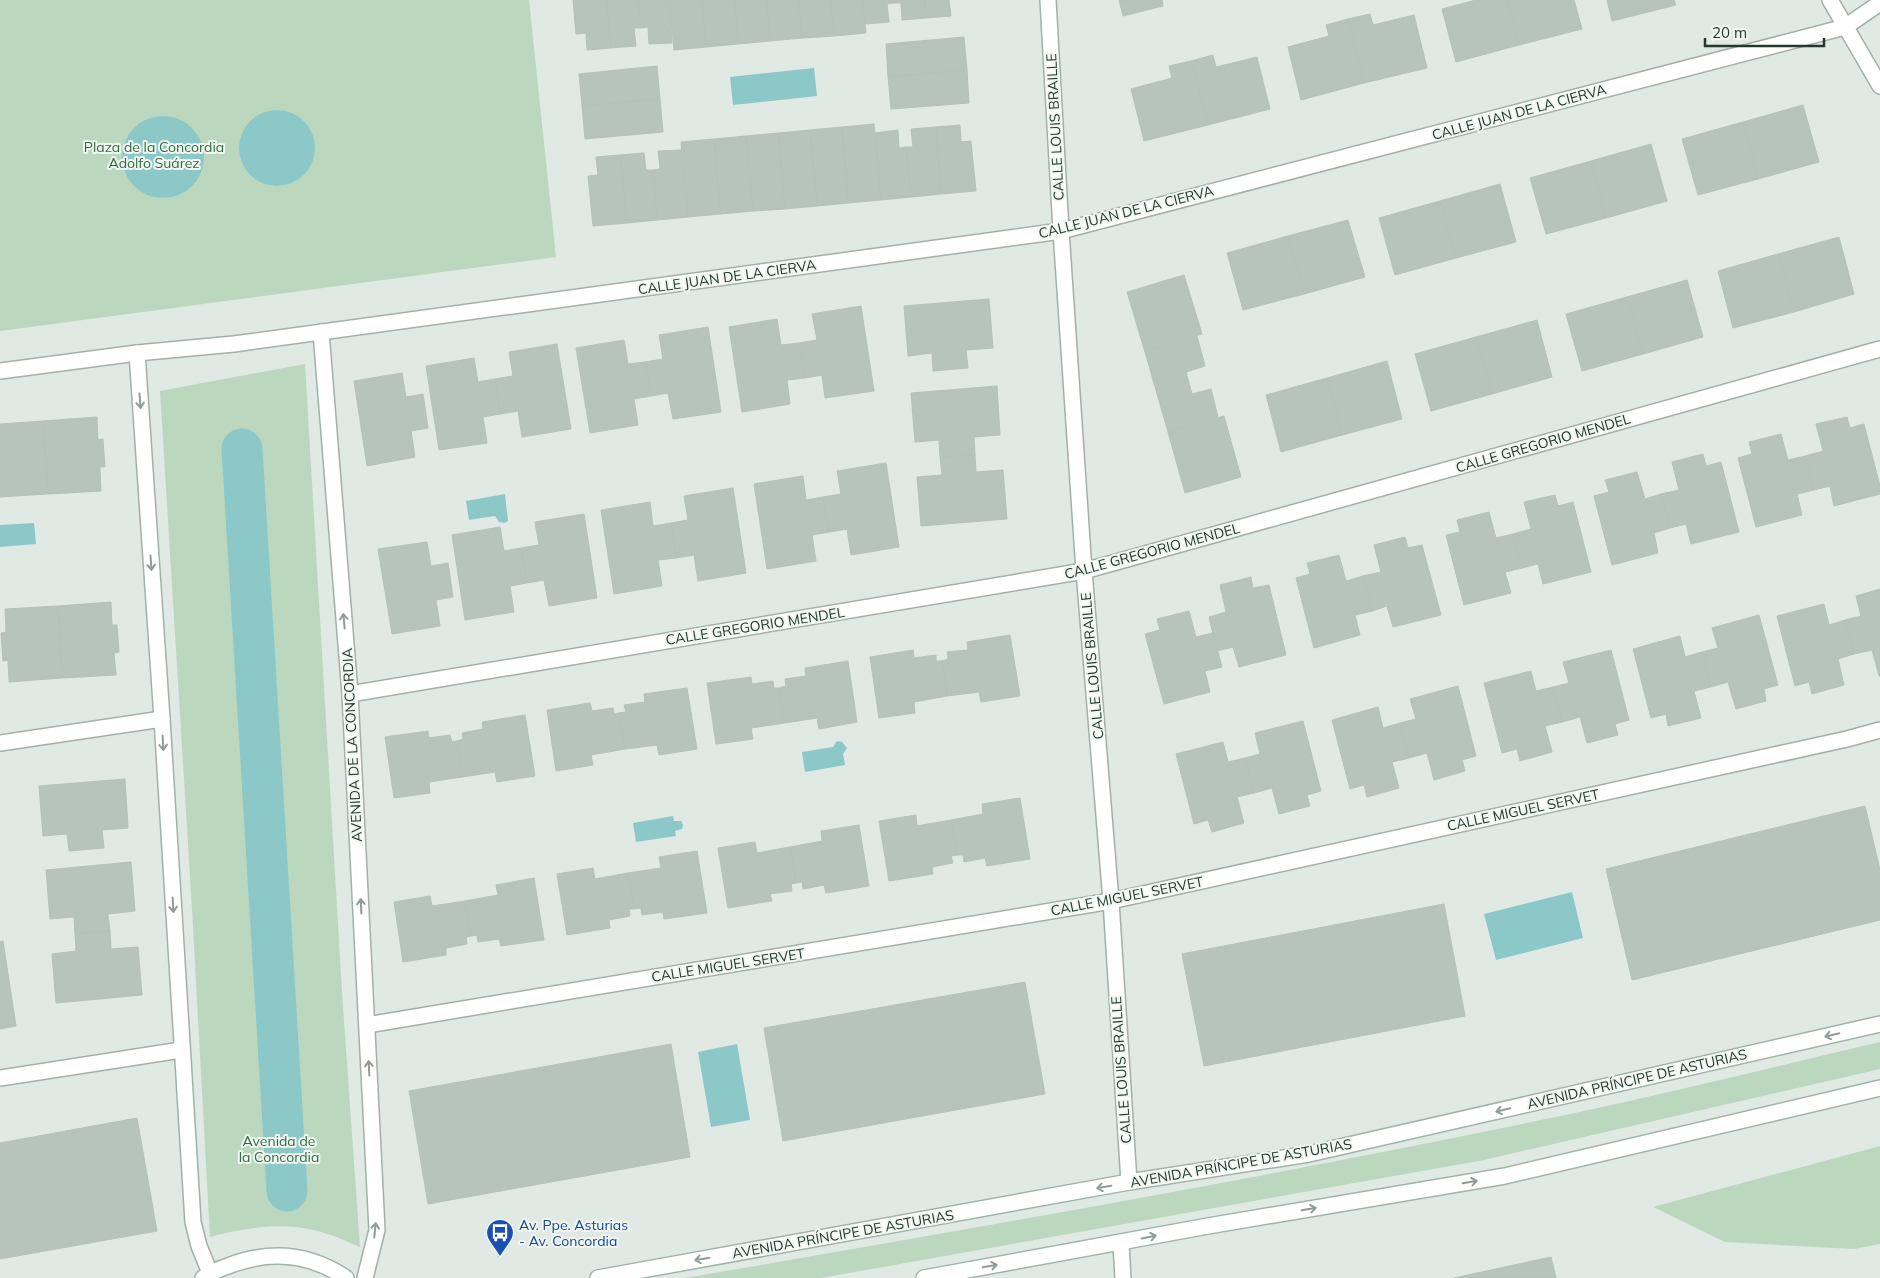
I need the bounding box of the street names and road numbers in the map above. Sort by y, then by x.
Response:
street label: CALLE LOUIS BRAILLE [1042,53,1068,201]
street label: CALLE JUAN DE LA CIERVA [1430,80,1609,144]
street label: CALLE JUAN DE LA CIERVA [1037,181,1216,242]
street label: CALLE JUAN DE LA CIERVA [637,255,818,298]
street label: CALLE GREGORIO MENDEL [1454,409,1633,477]
street label: CALLE GREGORIO MENDEL [1062,519,1242,583]
street label: CALLE LOUIS BRAILLE [1077,592,1107,740]
street label: CALLE GREGORIO MENDEL [664,603,846,649]
street label: AVENIDA DE LA CONCORDIA [338,647,366,842]
street label: CALLE MIGUEL SERVET [1445,785,1601,835]
street label: CALLE MIGUEL SERVET [1049,872,1205,920]
street label: CALLE MIGUEL SERVET [650,944,807,986]
street label: CALLE LOUIS BRAILLE [1107,996,1135,1144]
street label: AVENIDA PRÍNCIPE DE ASTURIAS [1525,1045,1749,1113]
street label: AVENIDA PRÍNCIPE DE ASTURIAS [1129,1135,1354,1191]
street label: AVENIDA PRÍNCIPE DE ASTURIAS [731,1206,956,1262]

